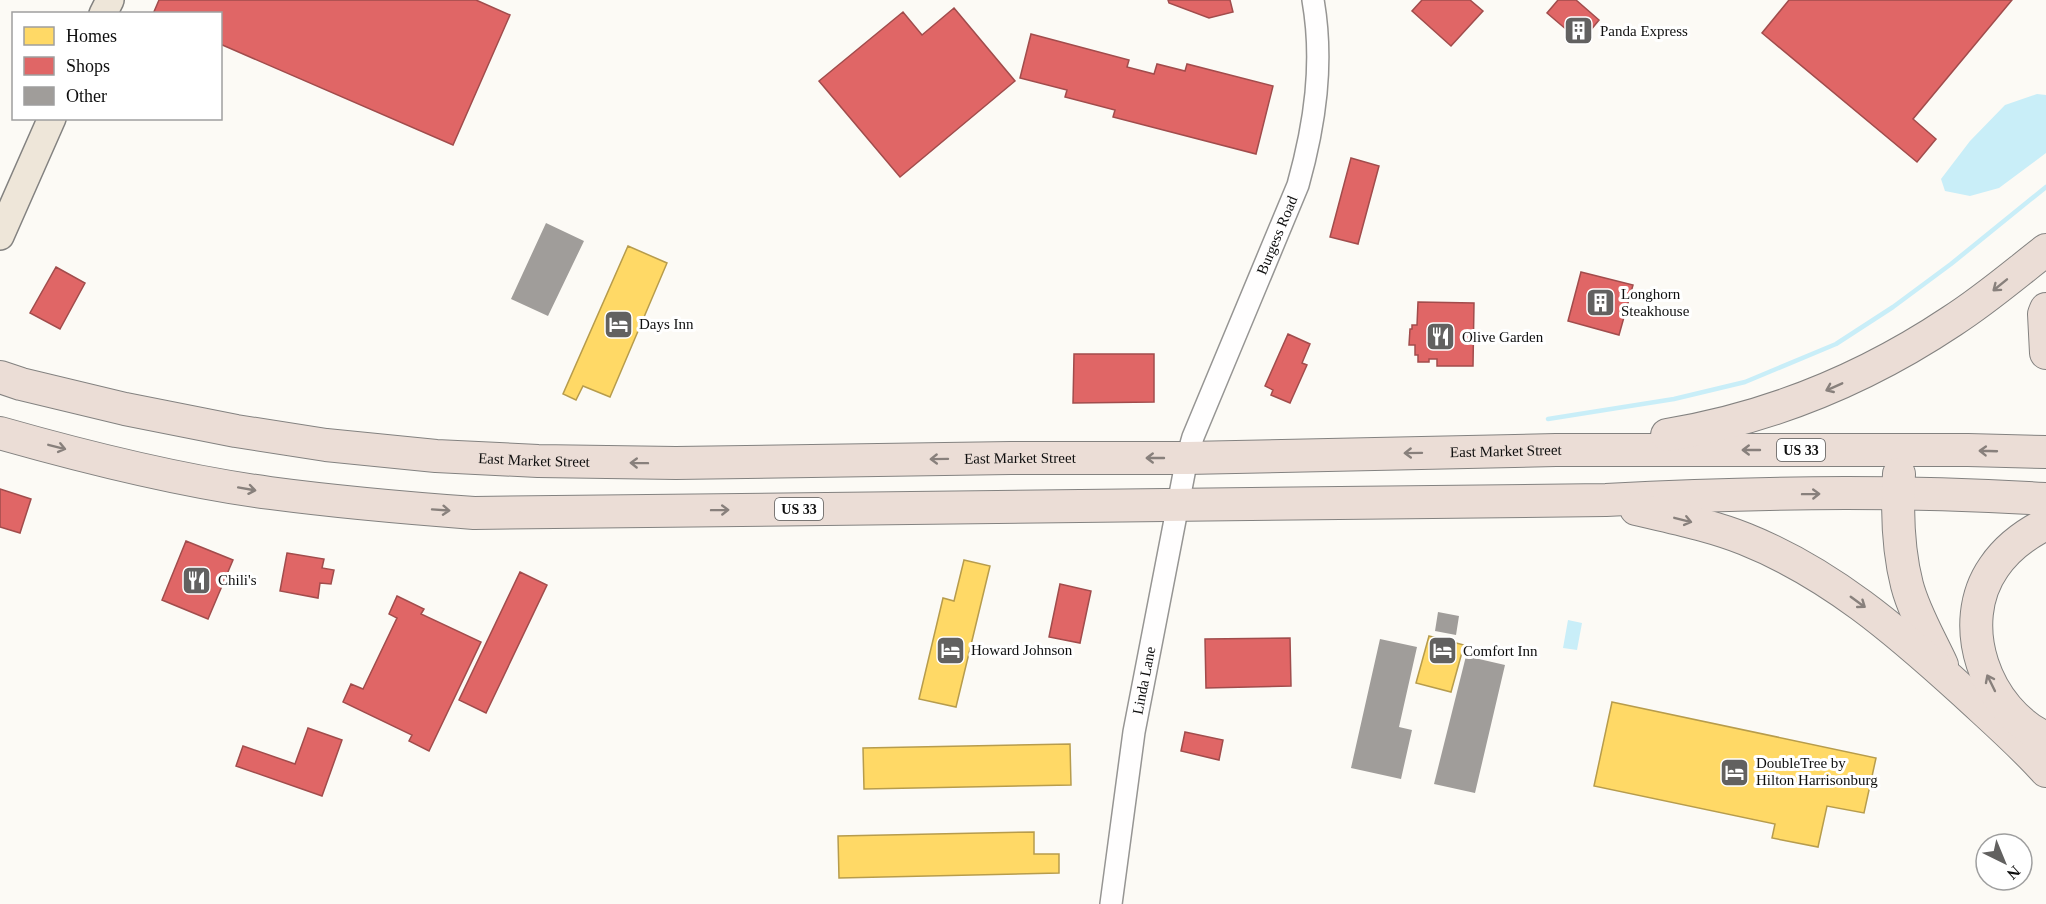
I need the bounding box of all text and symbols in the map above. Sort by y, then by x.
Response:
legend [12,12,222,120]
building icon: Panda Express [1563,15,1595,47]
place label: Panda Express [1600,23,1688,39]
text: Homes [66,26,117,46]
text: Shops [66,56,110,76]
text: Other [66,86,107,106]
street label: Burgess Road [1254,193,1301,277]
one-way arrow [1992,279,2008,292]
place label: Longhorn Steakhouse [1621,286,1690,319]
building icon: Longhorn Steakhouse [1584,287,1616,319]
hotel icon: Days Inn [602,308,634,340]
place label: Days Inn [639,316,694,332]
restaurant icon: Olive Garden [1425,321,1457,353]
place label: Olive Garden [1462,329,1544,345]
one-way arrow [1825,381,1843,393]
road number: US 33 [1777,439,1825,461]
one-way arrow [47,442,66,454]
street label: East Market Street [1450,442,1563,460]
one-way arrow [1741,444,1761,456]
one-way arrow [1978,445,1998,456]
one-way arrow [1404,447,1424,459]
street label: East Market Street [478,450,591,470]
street label: East Market Street [964,450,1077,467]
one-way arrow [1146,452,1166,464]
one-way arrow [930,454,950,465]
one-way arrow [630,457,650,468]
one-way arrow [237,484,256,495]
one-way arrow [1801,488,1821,500]
road number: US 33 [775,498,823,520]
one-way arrow [709,504,729,516]
one-way arrow [430,505,450,516]
one-way arrow [1673,515,1692,526]
restaurant icon: Chili's [181,564,213,596]
place label: Chili's [218,572,257,588]
one-way arrow [1850,596,1866,608]
hotel icon: Howard Johnson [934,634,966,666]
hotel icon: Comfort Inn [1426,635,1458,667]
place label: Howard Johnson [971,642,1073,658]
place label: Comfort Inn [1463,643,1538,659]
street label: Linda Lane [1130,645,1158,716]
one-way arrow [1985,675,1997,693]
place label: DoubleTree by Hilton Harrisonburg [1756,755,1878,788]
hotel icon: DoubleTree by Hilton Harrisonburg [1719,756,1751,788]
north arrow [1974,832,2034,892]
text: N [2004,862,2024,883]

